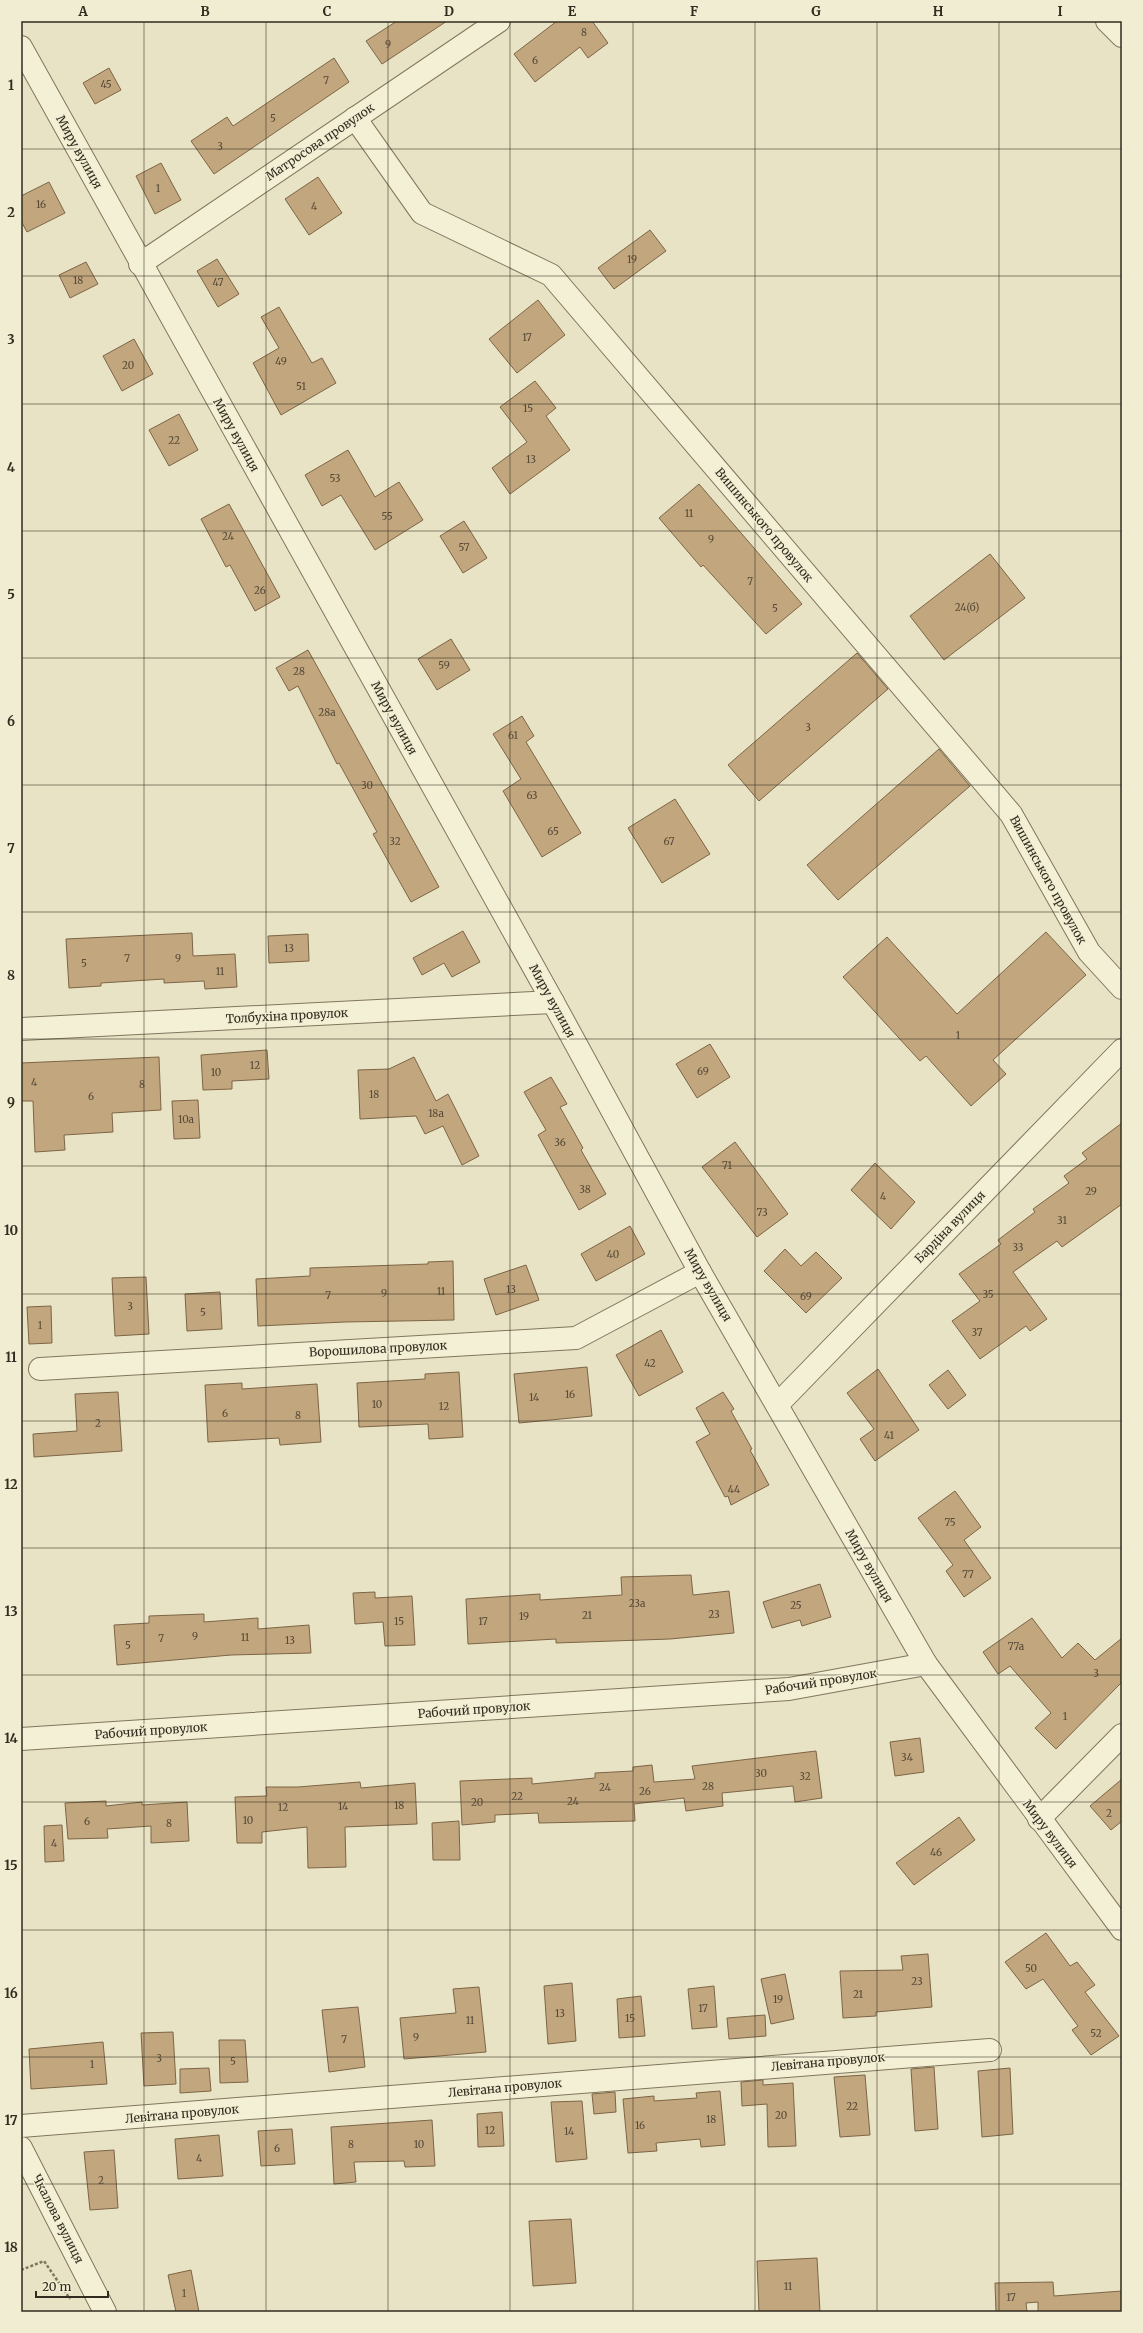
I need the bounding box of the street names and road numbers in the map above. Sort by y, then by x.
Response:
street label: Матросова провулок [263,99,377,184]
street label: Миру вулиця [53,112,106,191]
street label: Миру вулиця [210,395,263,474]
street label: Вишинського провулок [712,464,817,585]
street label: Миру вулиця [368,678,421,757]
street label: Вишинського провулок [1007,813,1090,947]
street label: Миру вулиця [526,961,579,1040]
street label: Толбухіна провулок [225,1005,349,1026]
street label: Бардіна вулиця [911,1187,988,1266]
street label: Миру вулиця [682,1246,735,1324]
street label: Ворошилова провулок [309,1337,448,1360]
street label: Миру вулиця [843,1527,896,1605]
street label: Рабочий провулок [764,1665,878,1698]
street label: Рабочий провулок [417,1698,531,1721]
street label: Рабочий провулок [94,1719,208,1742]
street label: Миру вулиця [1020,1797,1081,1871]
street label: Левітана провулок [770,2049,886,2074]
street label: Левітана провулок [447,2075,563,2100]
street label: Левітана провулок [124,2101,240,2126]
street label: Чкалова вулиця [30,2172,87,2266]

